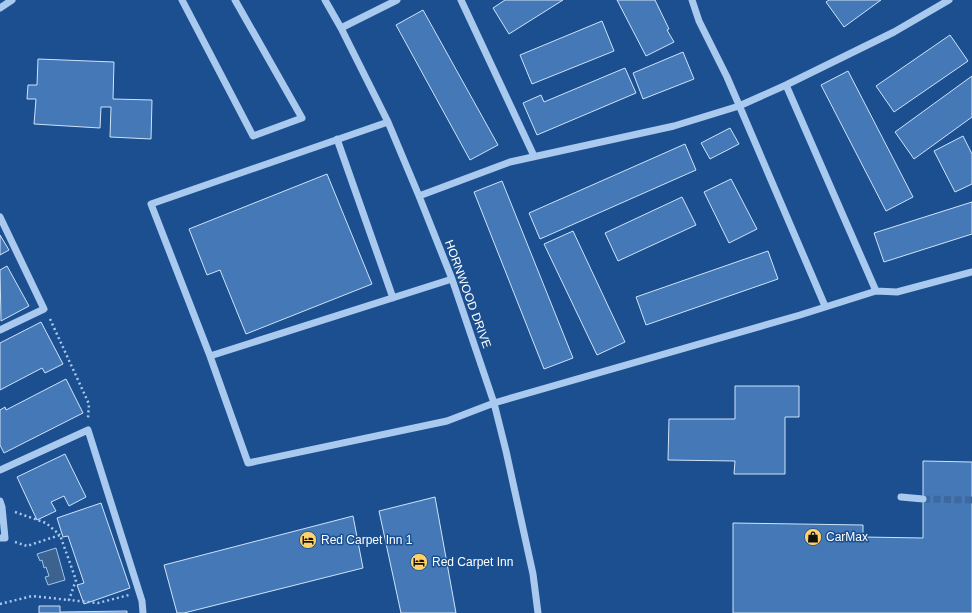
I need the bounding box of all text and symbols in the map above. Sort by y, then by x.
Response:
street label: HORNWOOD DRIVE [442,238,494,350]
shop icon: CarMax [803,527,823,547]
hotel icon: Red Carpet Inn 1 [298,530,318,550]
place label: CarMax [826,530,868,544]
place label: Red Carpet Inn 1 [321,533,413,547]
hotel icon: Red Carpet Inn [409,552,429,572]
place label: Red Carpet Inn [432,555,513,569]

